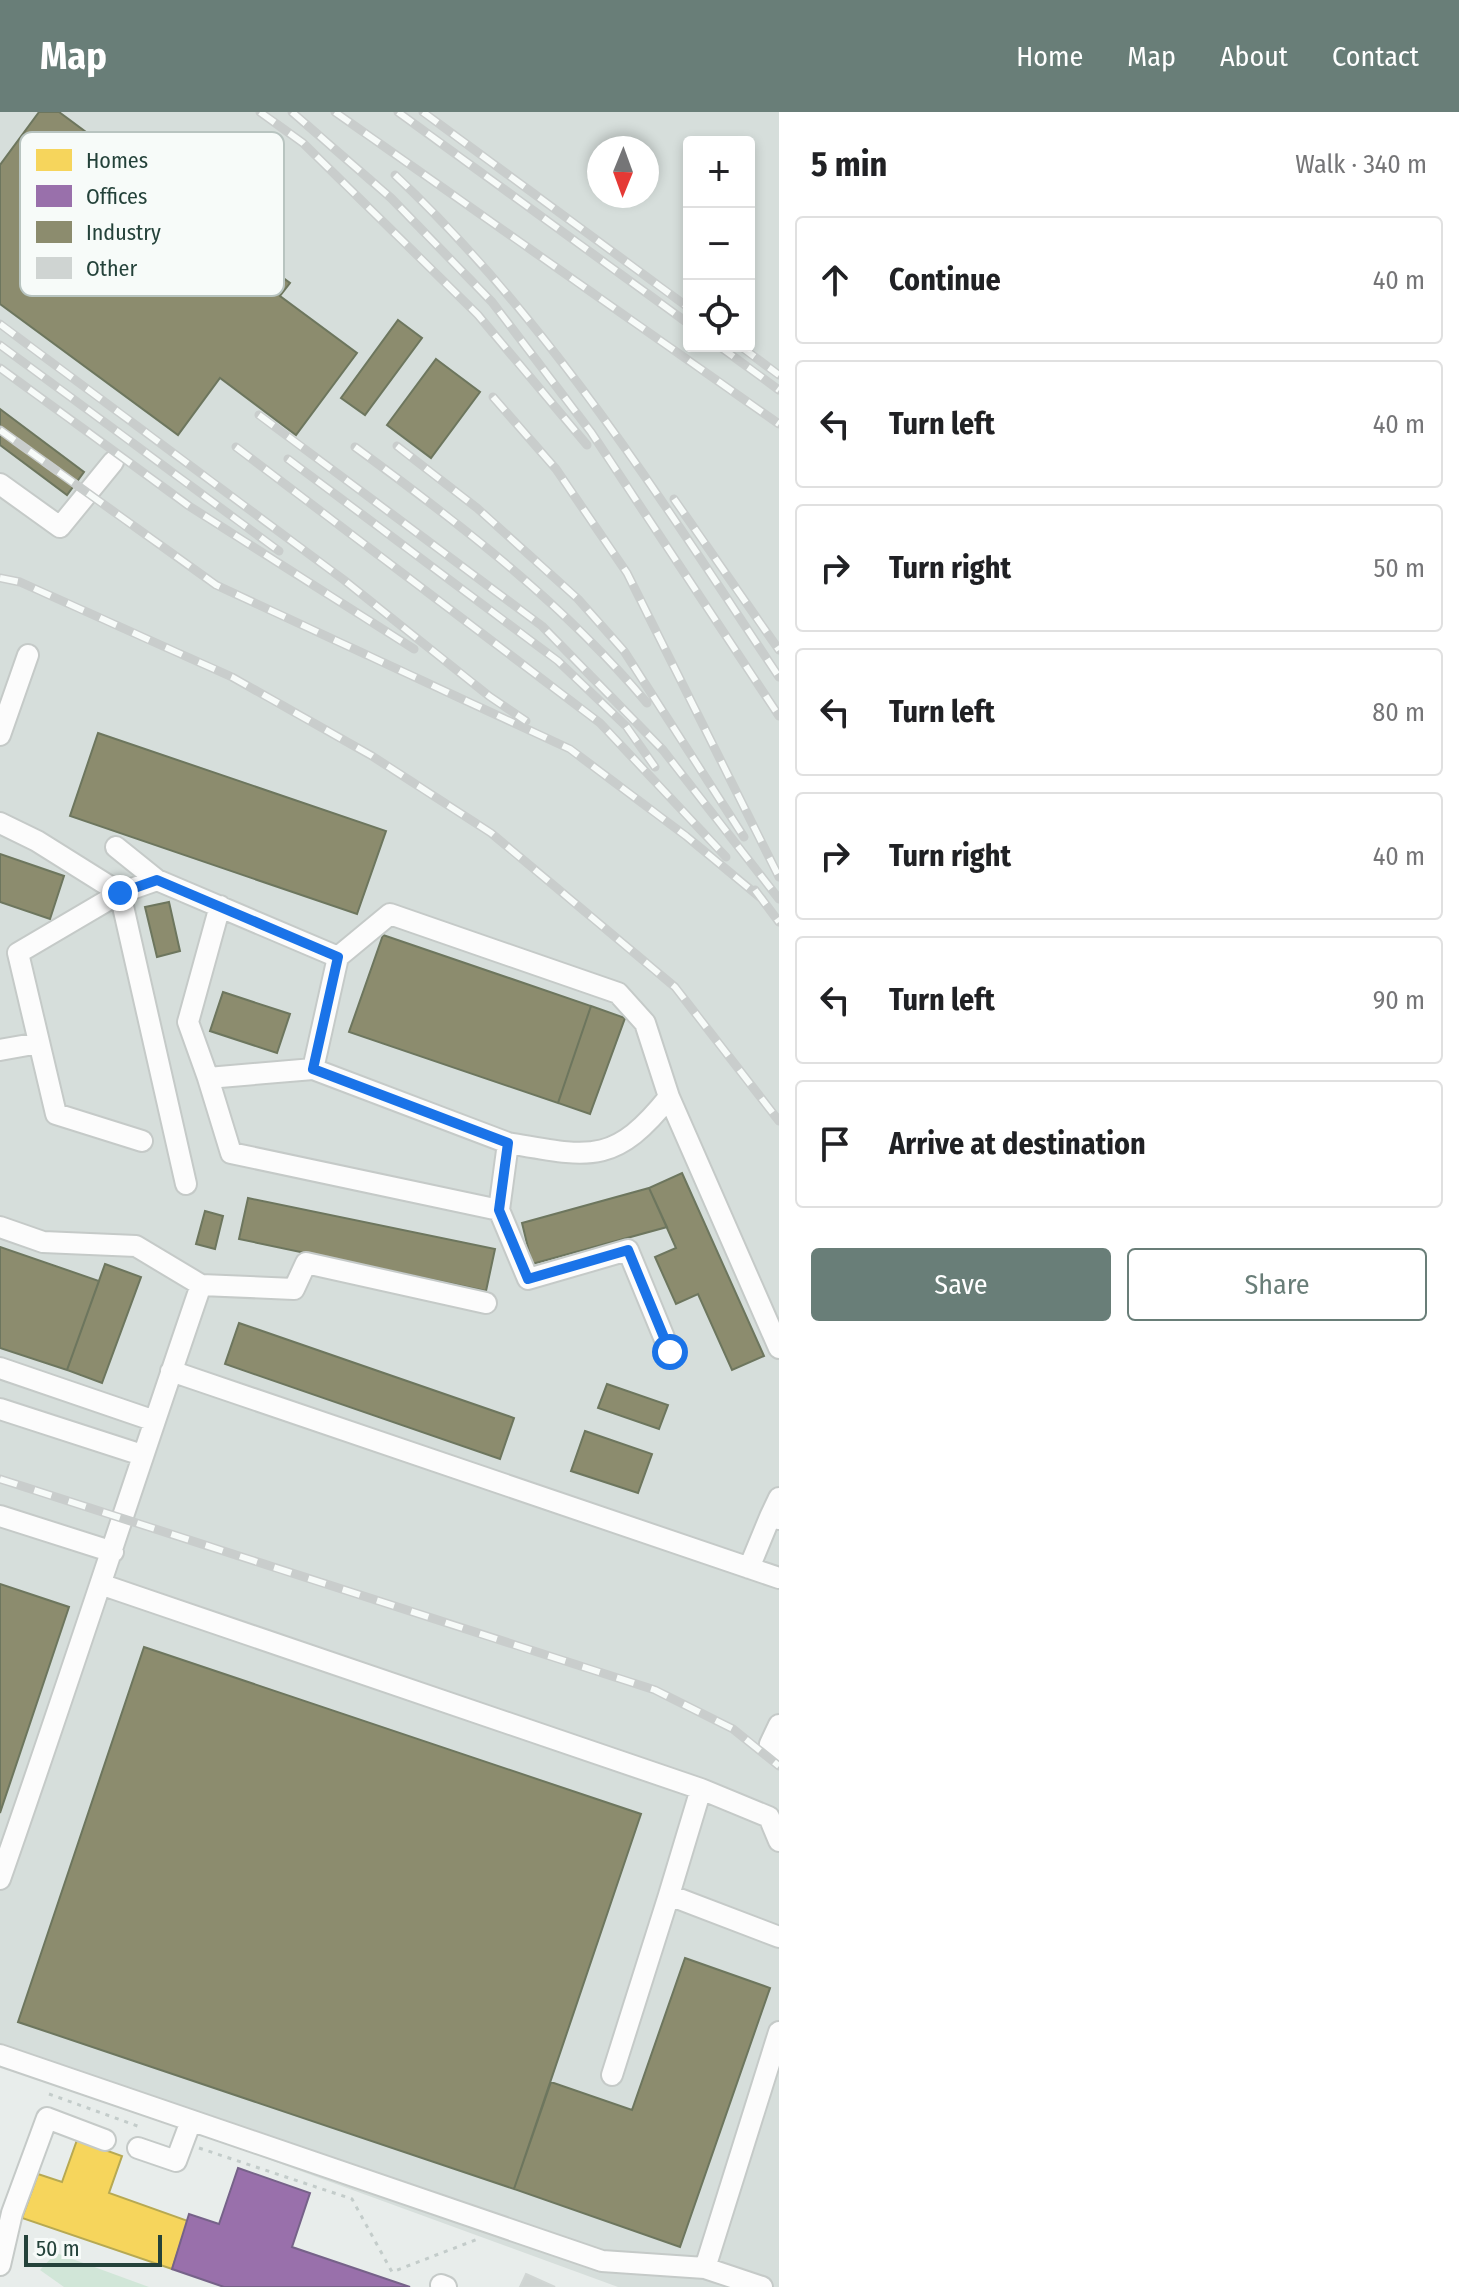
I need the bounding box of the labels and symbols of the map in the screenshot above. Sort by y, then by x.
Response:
legend [20,132,284,296]
north arrow [587,136,659,208]
text: Homes [86,147,148,174]
text: Offices [86,183,147,210]
text: Industry [86,219,161,246]
text: Other [86,255,137,282]
route end [102,875,138,911]
route start [652,1334,688,1370]
scale bar [24,2231,162,2267]

